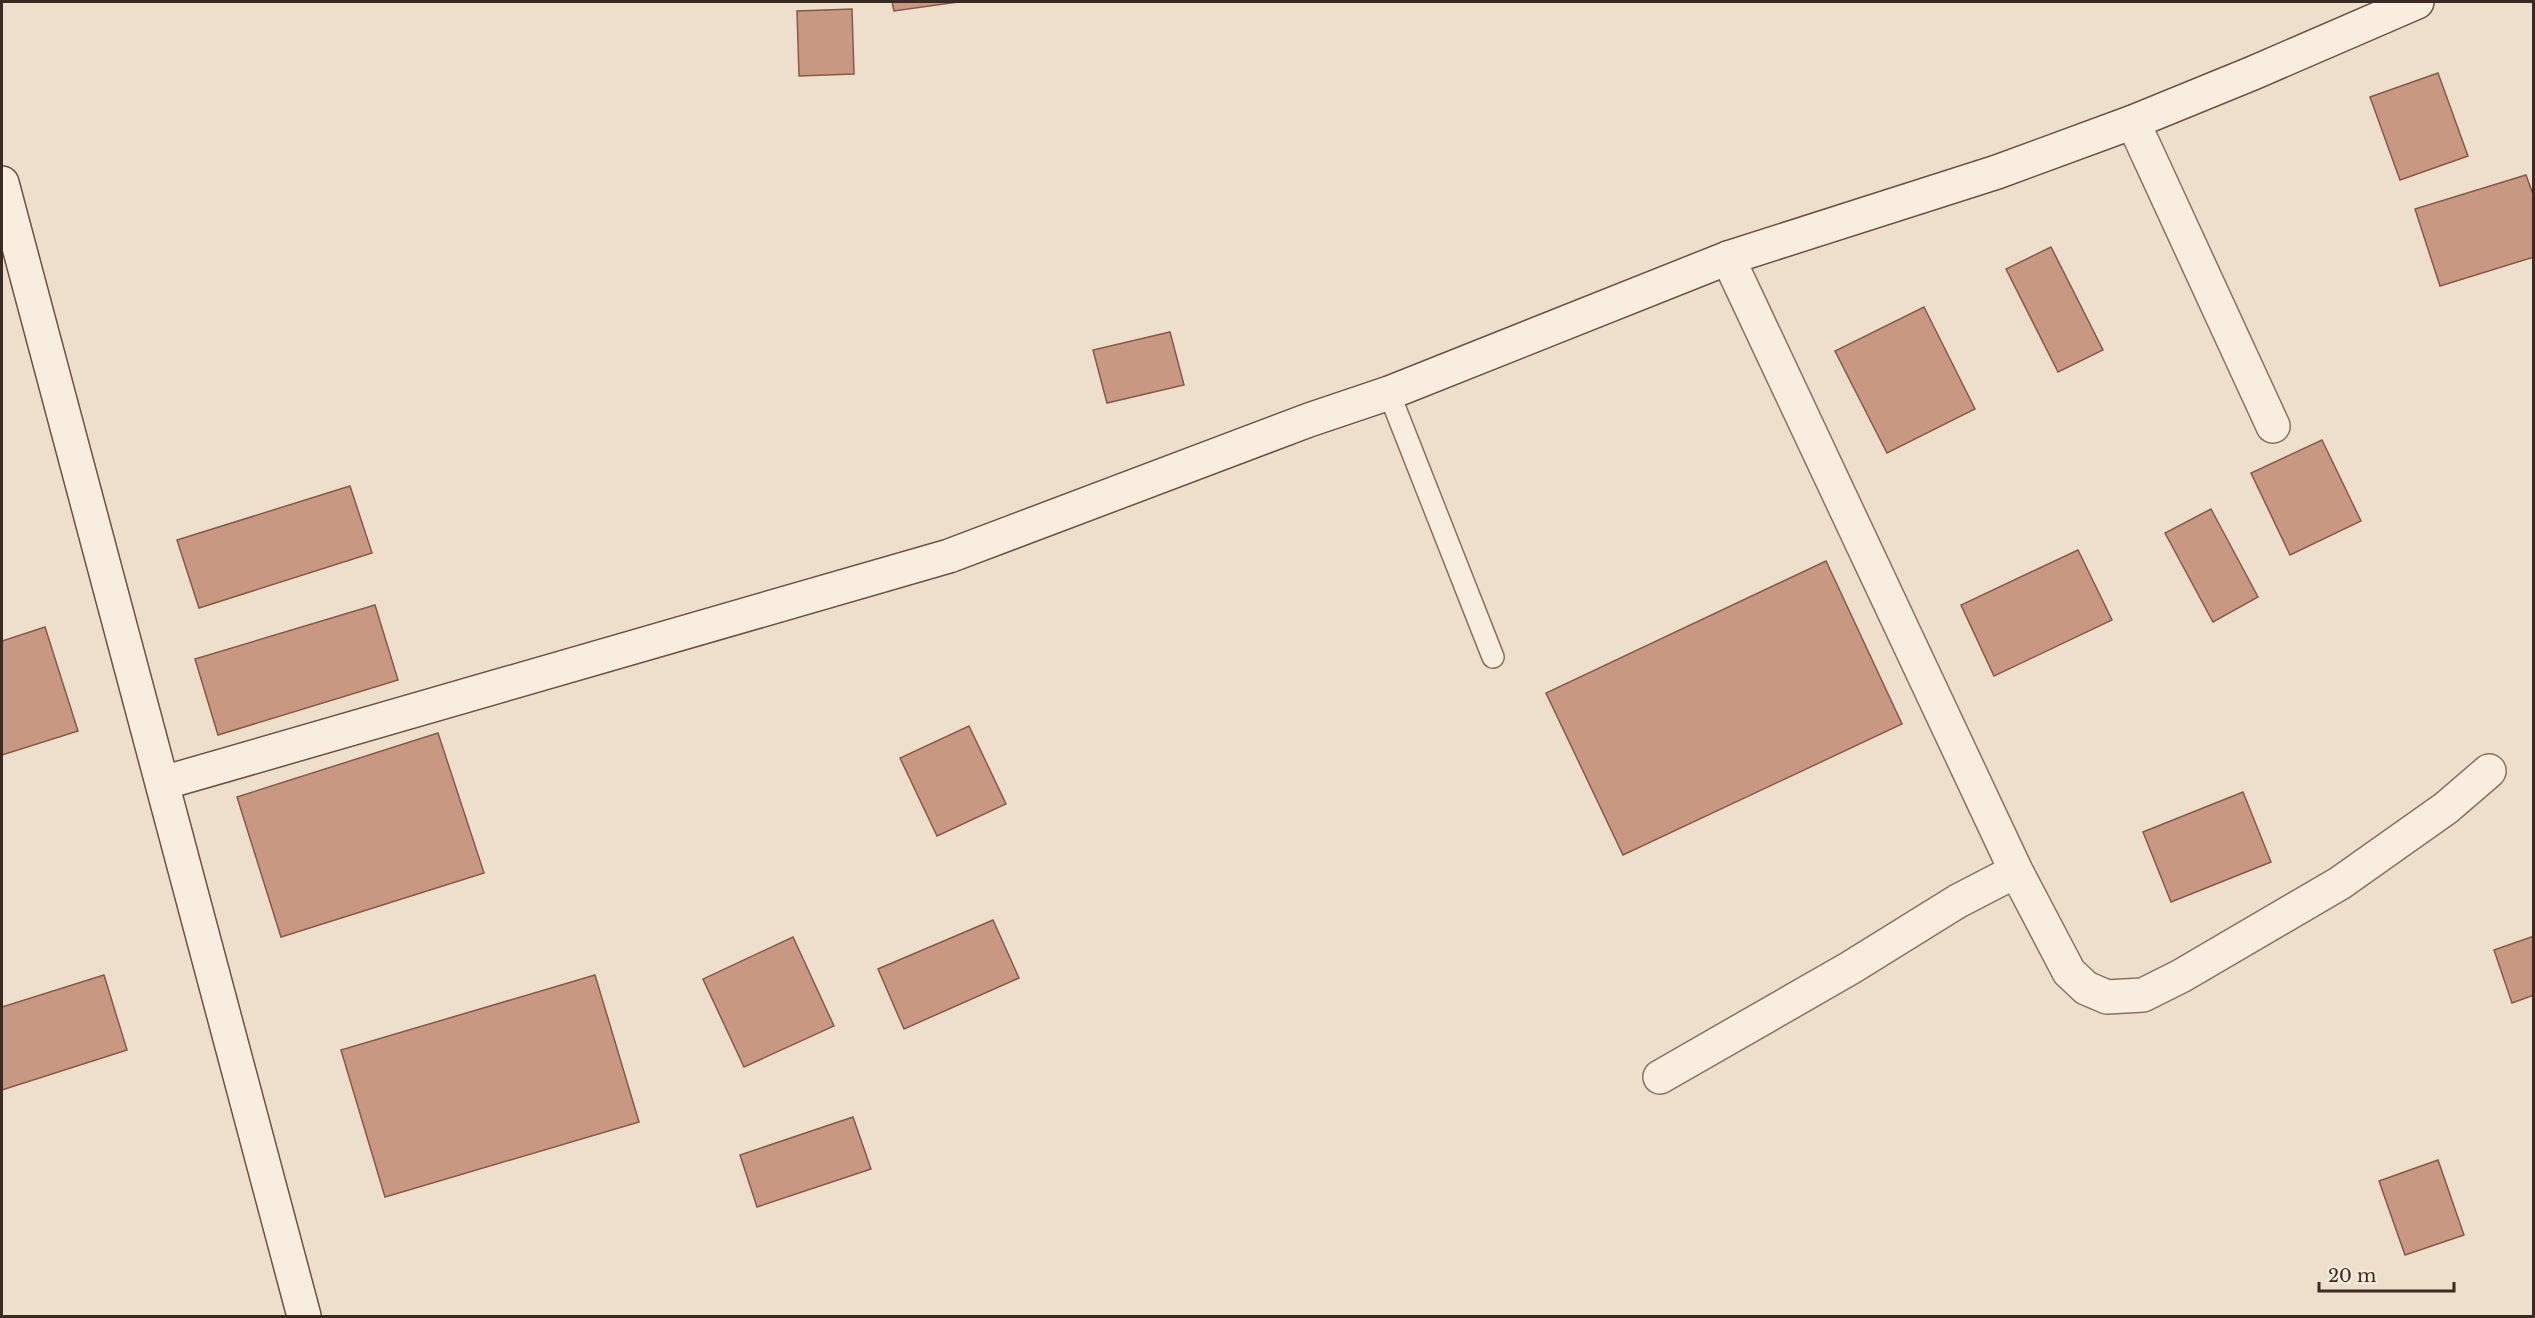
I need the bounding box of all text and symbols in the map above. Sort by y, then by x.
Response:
scale bar [2319,1255,2454,1293]
text: 20 m [2328,1265,2376,1287]

